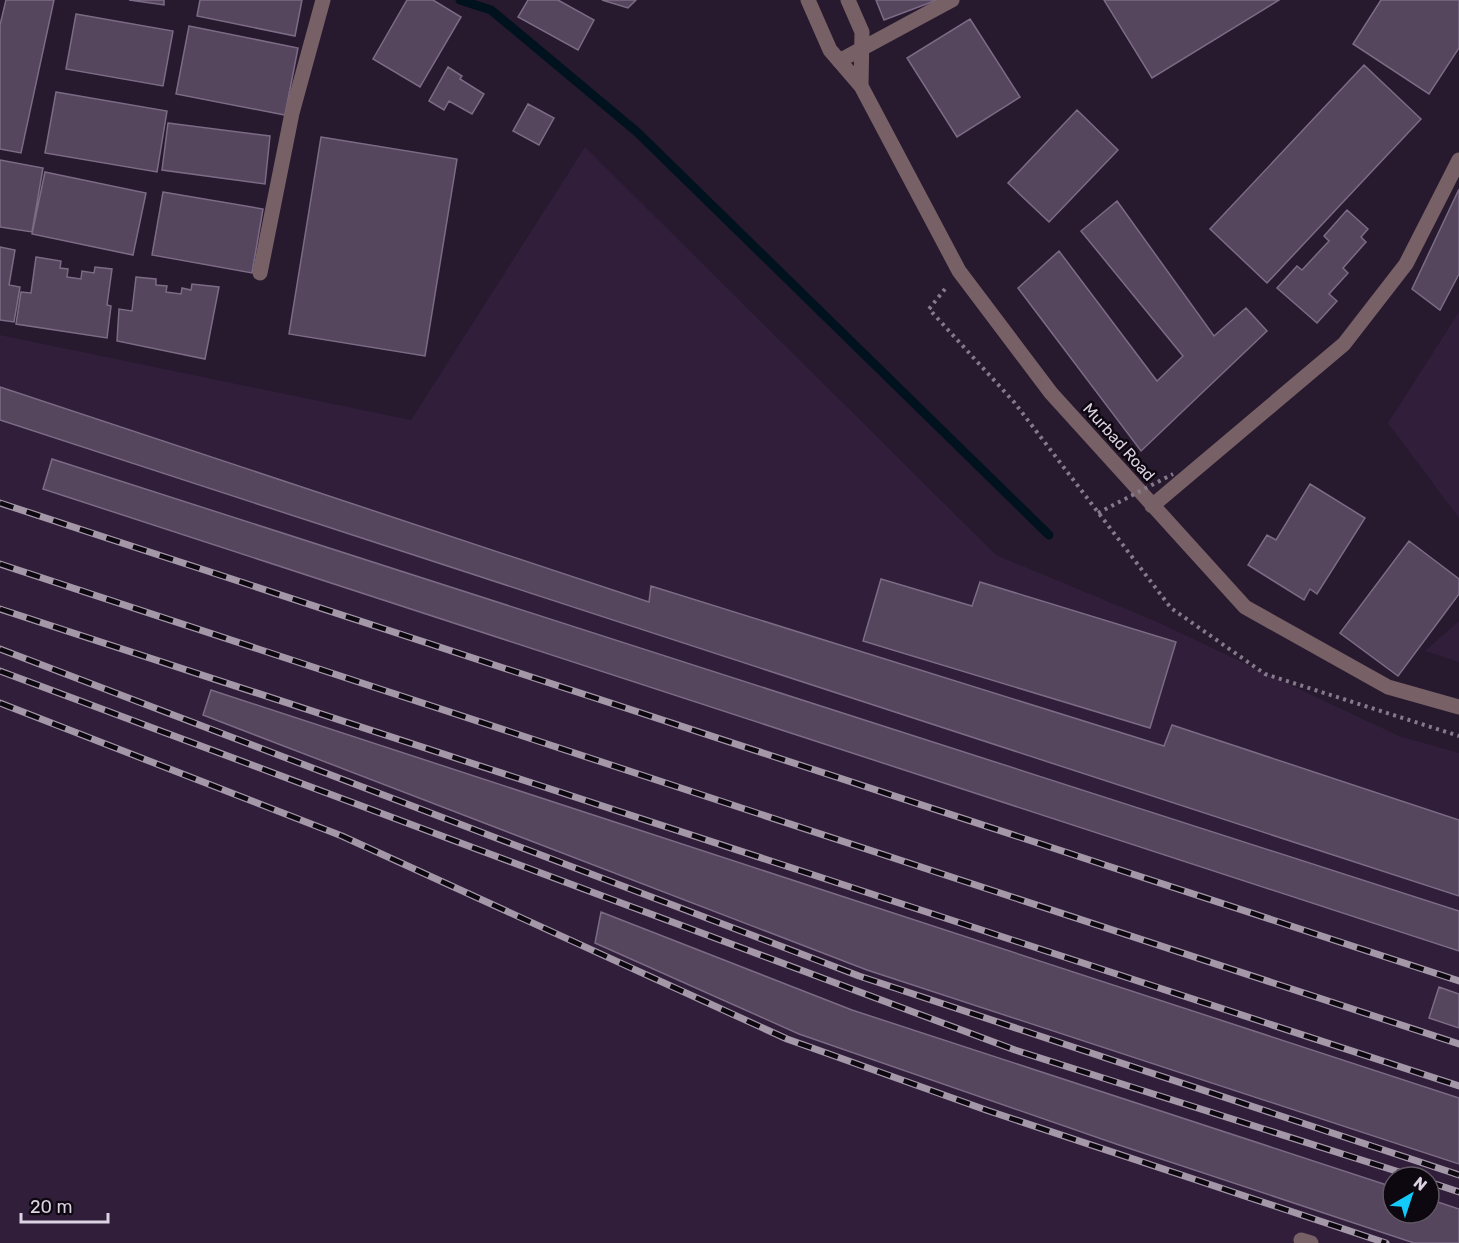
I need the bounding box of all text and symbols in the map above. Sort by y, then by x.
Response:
street label: Murbad Road [1079,399,1159,485]
north arrow [1381,1165,1441,1225]
text: N [1410,1173,1431,1195]
scale bar [21,1186,108,1224]
text: 20 m [30,1196,72,1218]

